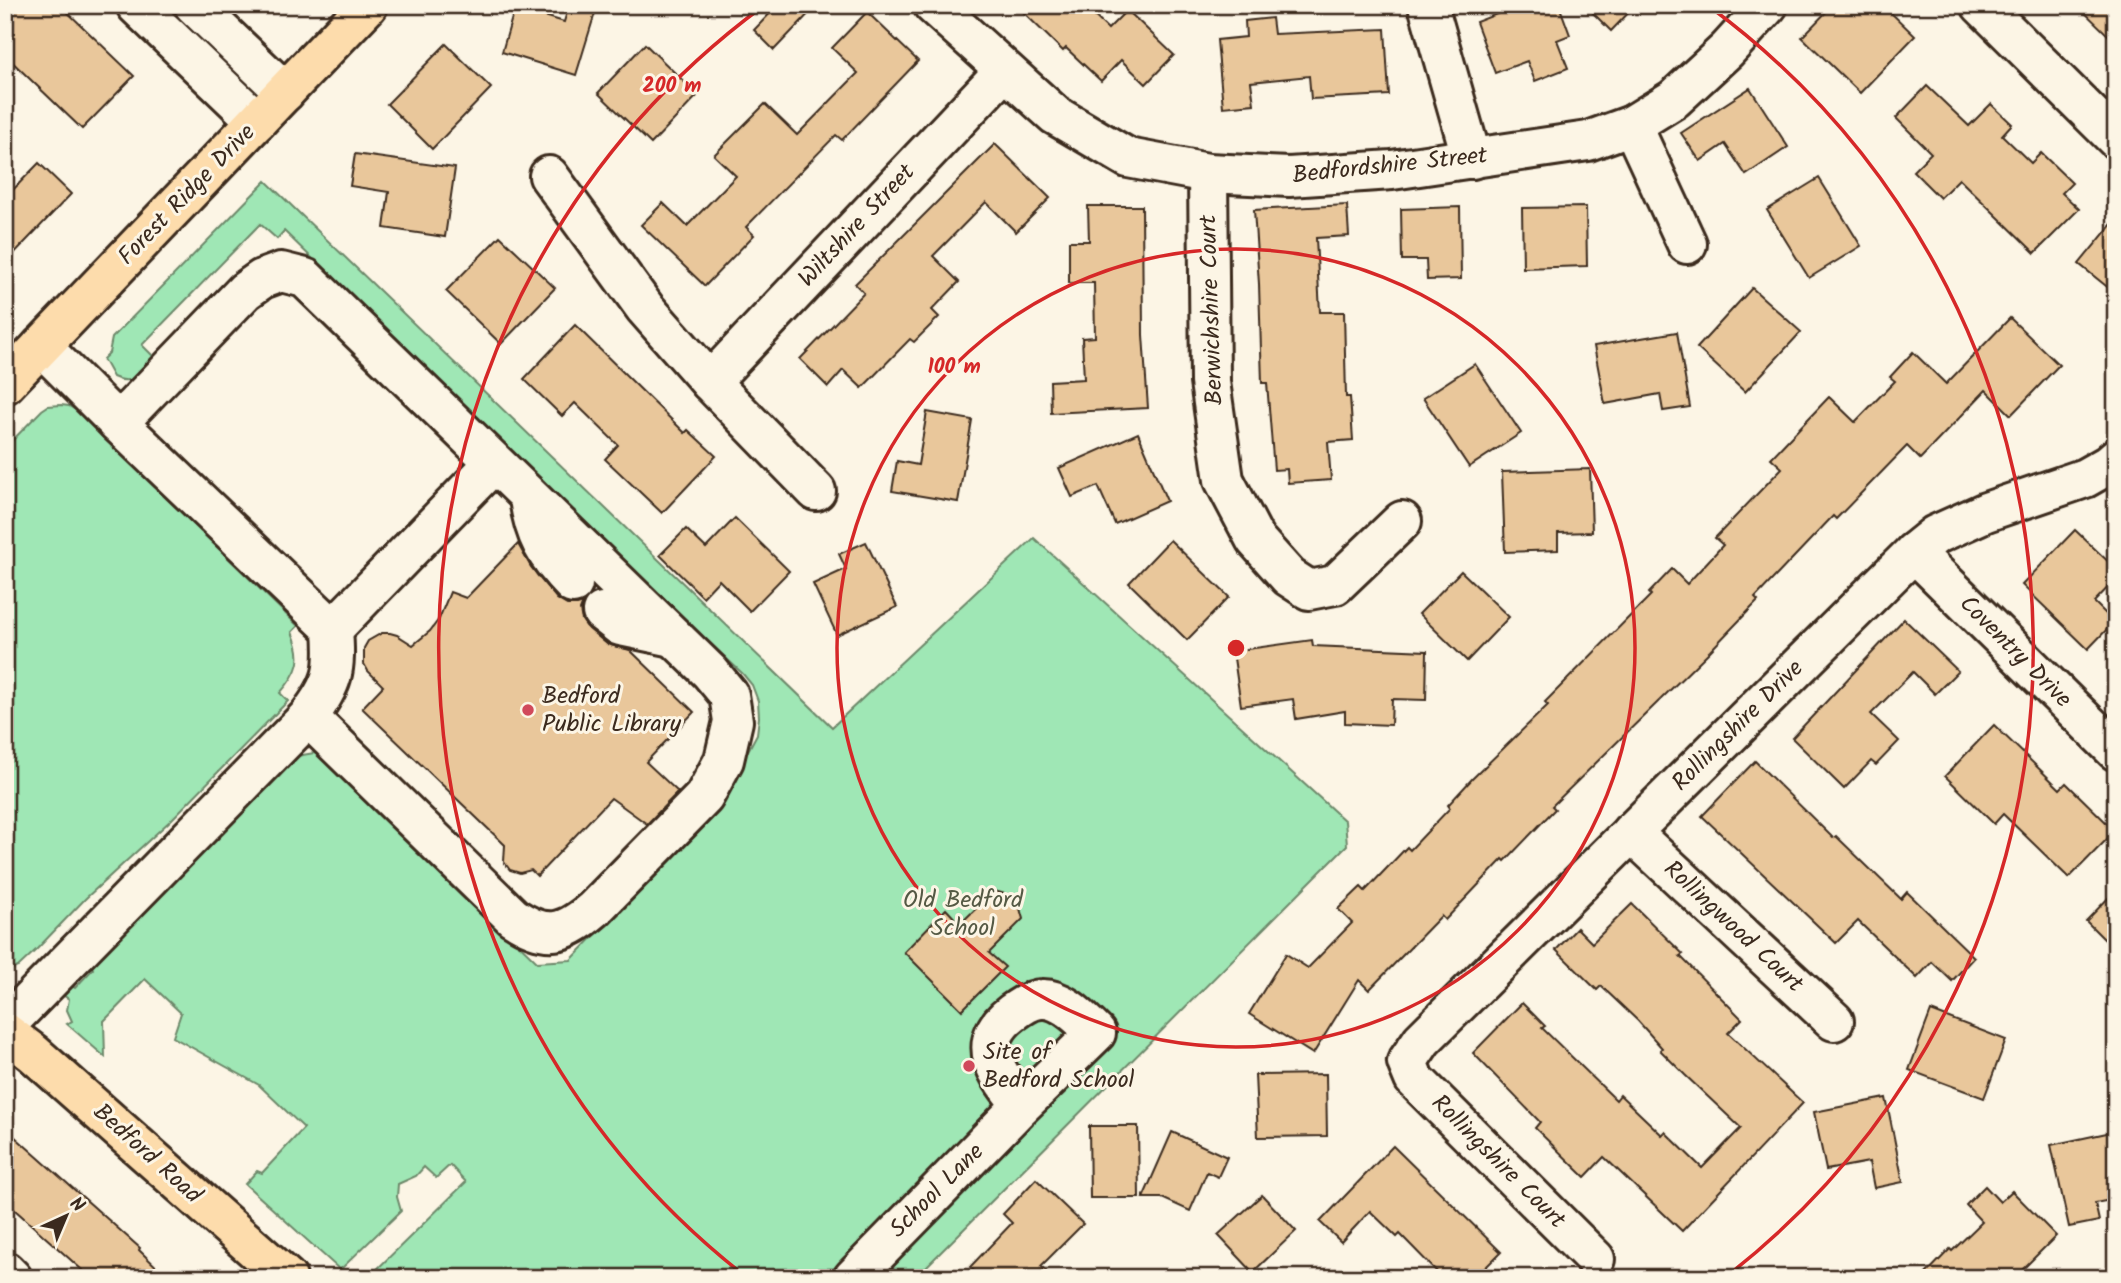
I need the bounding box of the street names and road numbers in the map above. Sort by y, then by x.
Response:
street label: Forest Ridge Drive [109,115,265,275]
street label: Bedfordshire Street [1291,136,1490,196]
street label: Wiltshire Street [789,155,926,297]
street label: Berwichshire Court [1189,213,1235,406]
street label: Coventry Drive [1949,586,2081,718]
street label: Rollingshire Drive [1663,651,1813,801]
street label: Rollingwood Court [1654,851,1813,1003]
street label: Rollingshire Court [1421,1085,1575,1239]
street label: Bedford Road [84,1094,211,1215]
street label: School Lane [880,1134,994,1248]

